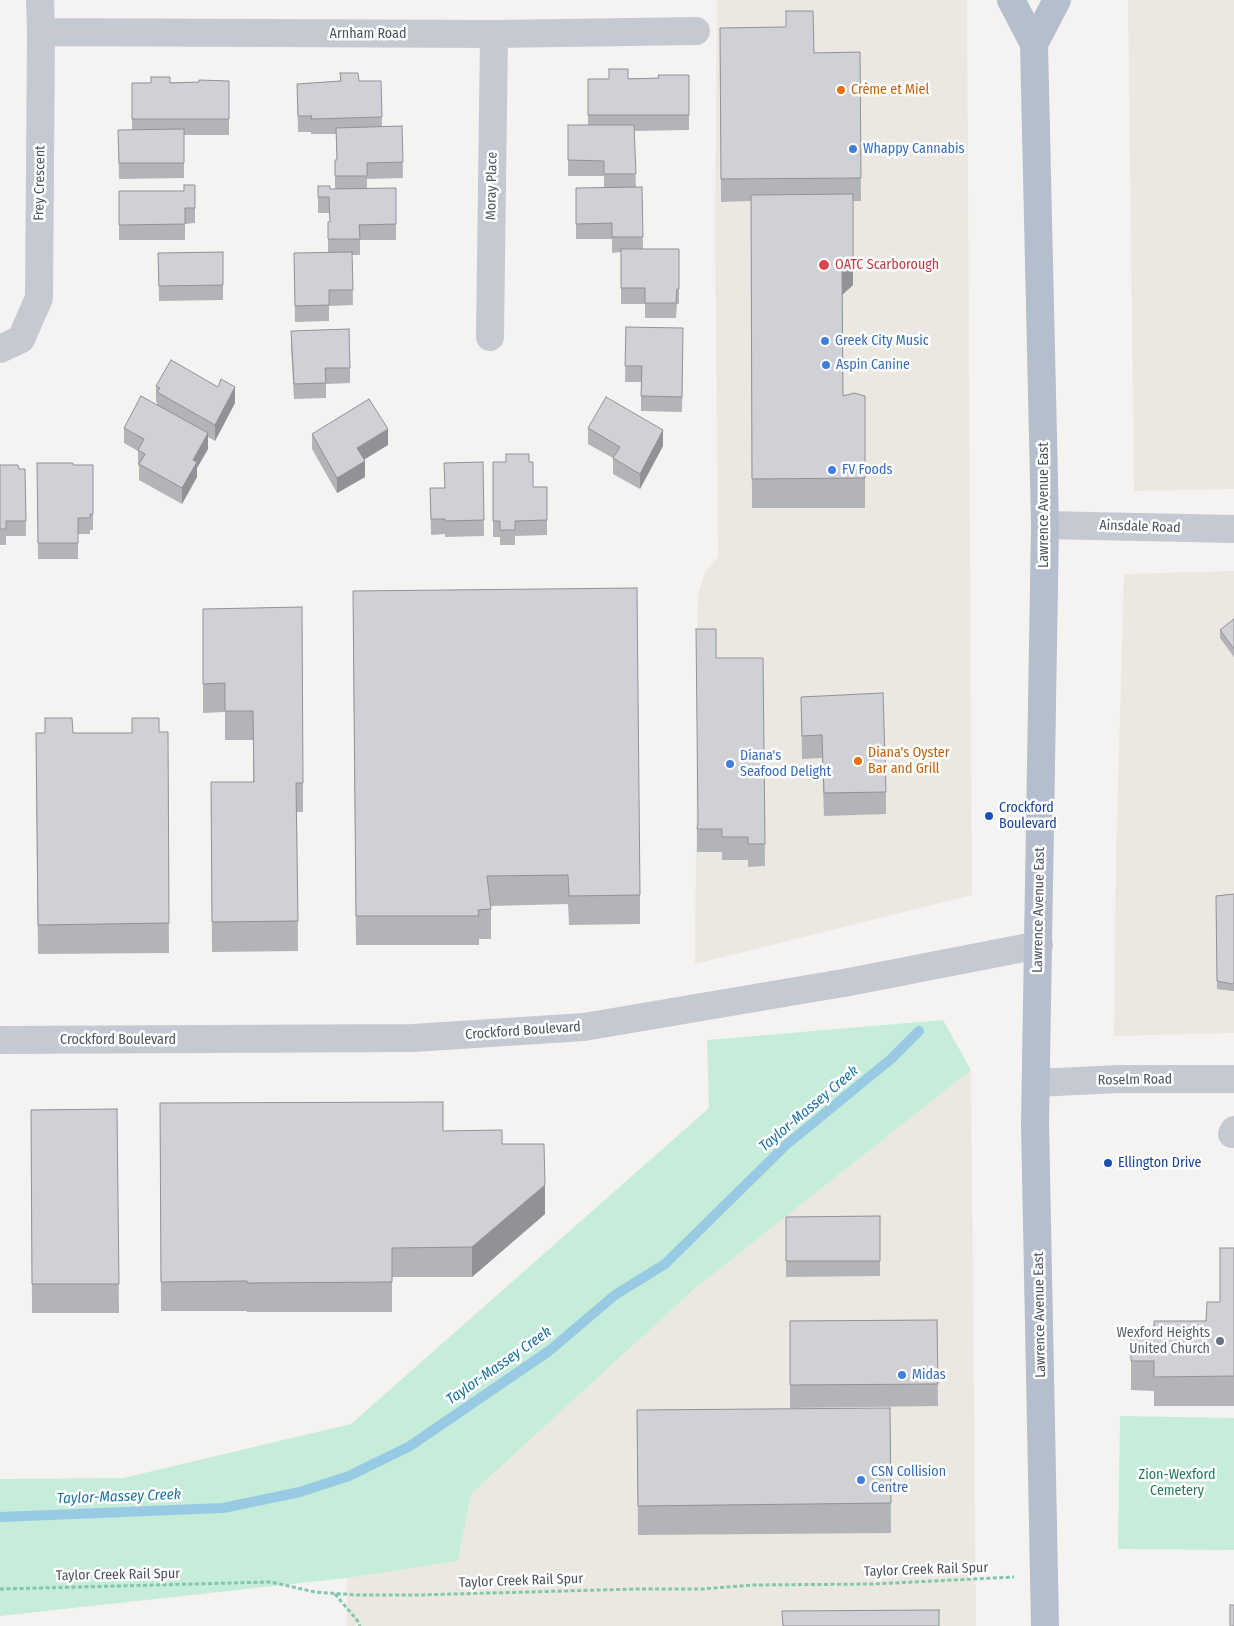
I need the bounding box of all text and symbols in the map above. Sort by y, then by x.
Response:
street label: Arnham Road [330,26,406,42]
place label: Crème et Miel [851,82,929,98]
marker: Crème et Miel [835,84,847,96]
place label: Whappy Cannabis [863,141,964,157]
marker: Whappy Cannabis [847,143,859,155]
street label: Frey Crescent [31,145,49,221]
street label: Moray Place [483,152,501,220]
place label: OATC Scarborough [835,257,939,273]
marker: OATC Scarborough [817,258,831,272]
place label: Greek City Music [835,333,929,349]
marker: Greek City Music [819,335,831,347]
place label: Aspin Canine [836,357,910,373]
marker: Aspin Canine [820,359,832,371]
street label: Lawrence Avenue East [1036,442,1052,568]
place label: FV Foods [842,462,892,478]
marker: FV Foods [826,464,838,476]
street label: Ainsdale Road [1099,517,1181,537]
place label: Diana's Oyster Bar and Grill [868,745,950,778]
place label: Diana's Seafood Delight [740,748,831,780]
marker: Diana's Oyster Bar and Grill [852,755,864,767]
marker: Diana's Seafood Delight [724,758,736,770]
place label: Crockford Boulevard [999,800,1057,832]
marker: Crockford Boulevard [983,810,995,822]
street label: Lawrence Avenue East [1030,847,1048,973]
street label: Crockford Boulevard [465,1019,581,1043]
street label: Crockford Boulevard [60,1032,176,1048]
water label: Taylor-Massey Creek [756,1062,862,1156]
street label: Roselm Road [1098,1071,1172,1089]
place label: Ellington Drive [1118,1155,1201,1171]
marker: Ellington Drive [1102,1157,1114,1169]
street label: Lawrence Avenue East [1031,1252,1049,1378]
water label: Taylor-Massey Creek [443,1323,555,1409]
place label: Wexford Heights United Church [1116,1325,1210,1358]
marker: Wexford Heights United Church [1214,1335,1226,1347]
place label: Midas [912,1367,946,1383]
marker: Midas [896,1369,908,1381]
place label: CSN Collision Centre [871,1464,946,1496]
park label: Zion-Wexford Cemetery [1139,1467,1215,1500]
marker: CSN Collision Centre [855,1474,867,1486]
water label: Taylor-Massey Creek [57,1486,181,1508]
street label: Taylor Creek Rail Spur [864,1559,988,1581]
street label: Taylor Creek Rail Spur [56,1566,180,1584]
street label: Taylor Creek Rail Spur [459,1570,583,1592]

